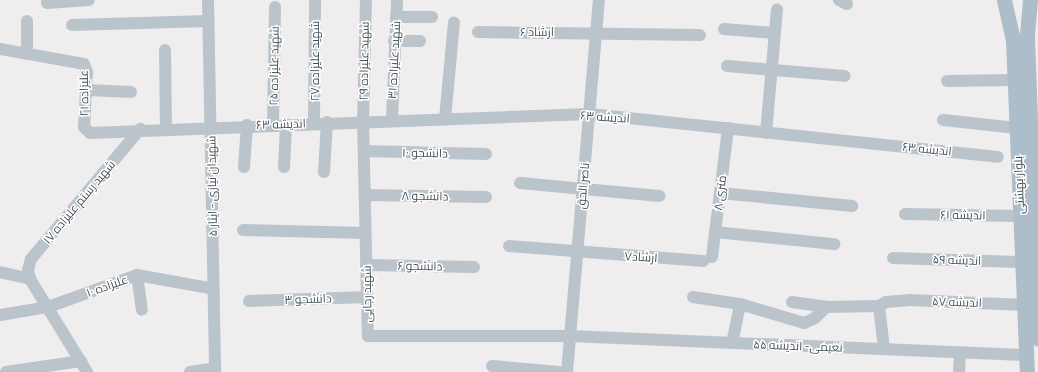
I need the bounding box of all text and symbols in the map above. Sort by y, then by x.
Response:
street label: شهید علیزاده ۳۱ [385,20,403,100]
street label: شهید علیزاده ۲۷ [308,21,322,101]
street label: شهید علیزاده ۲۹ [356,21,372,101]
street label: ارشاد ۶ [520,25,554,39]
street label: شهید علیزاده ۲۵ [266,26,282,106]
street label: علیزاده ۲۱ [76,70,92,116]
street label: اندیشه ۶۳ [580,108,630,126]
street label: اندیشه ۶۳ [256,116,306,132]
street label: شهیدان نیازی - ایثار ۵ [204,136,220,236]
street label: اندیشه ۶۳ [902,139,952,159]
street label: دانشجو ۱۰ [402,145,448,161]
street label: بلوار بهشتی [1011,156,1027,214]
street label: ۱۷ شهید رستم علیزاده [40,157,118,247]
street label: ناصر الحق [574,162,592,210]
street label: ۸ متری [711,175,729,211]
street label: دانشجو ۸ [402,188,448,204]
street label: اندیشه ۶۱ [940,207,986,223]
street label: ارشاد۷ [624,249,658,265]
street label: اندیشه ۵۹ [933,252,981,268]
street label: دانشجو ۶ [397,258,443,274]
street label: شهید رجایی [359,265,375,323]
street label: علیزاده ۱۰ [84,272,130,300]
street label: دانشجو ۳ [284,291,332,307]
street label: اندیشه ۵۷ [932,294,982,310]
street label: نعیمی- اندیشه ۵۵ [753,337,843,355]

